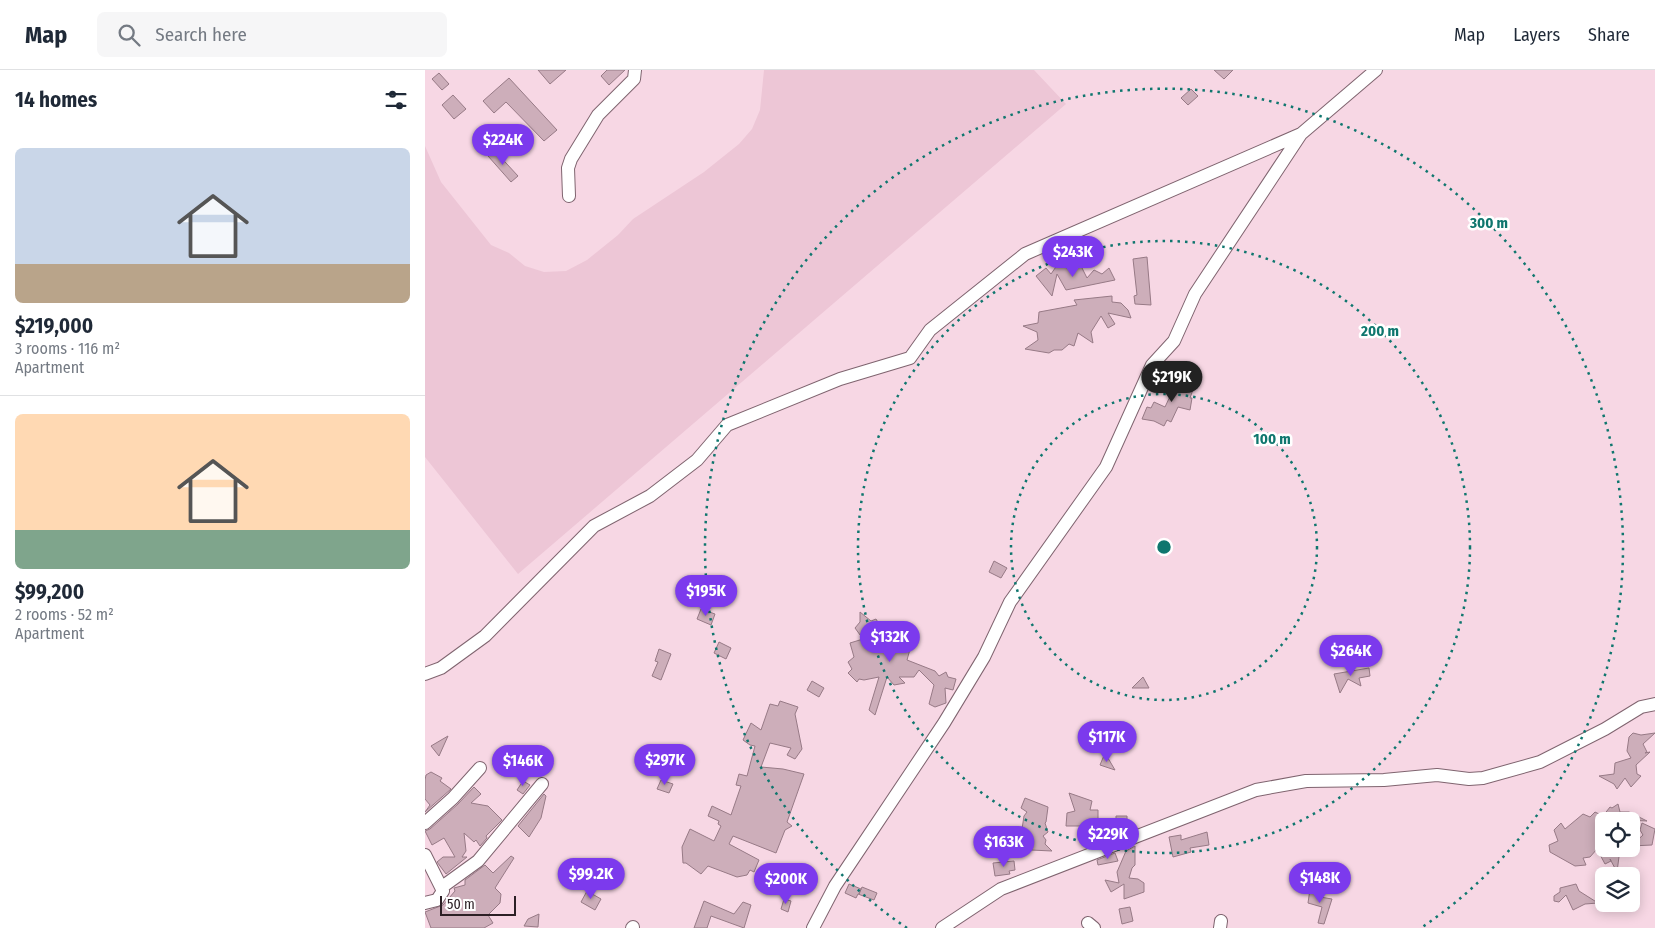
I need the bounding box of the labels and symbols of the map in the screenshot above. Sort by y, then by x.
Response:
pin: $224K [468,124,538,166]
text: 300 m [1469,214,1508,232]
pin: $243K [1038,236,1108,278]
text: 200 m [1360,322,1399,340]
pin: $219K [1137,360,1207,403]
text: 100 m [1253,430,1291,448]
centre of rings [1155,538,1173,556]
pin: $195K [671,574,741,617]
pin: $132K [855,620,925,663]
pin: $264K [1316,634,1386,677]
pin: $117K [1072,720,1142,763]
pin: $146K [488,744,558,787]
pin: $297K [630,744,700,786]
pin: $229K [1073,818,1143,860]
pin: $163K [969,826,1039,868]
pin: $99.2K [550,858,632,900]
pin: $200K [751,862,821,905]
pin: $148K [1285,862,1355,904]
scale bar [440,893,516,916]

